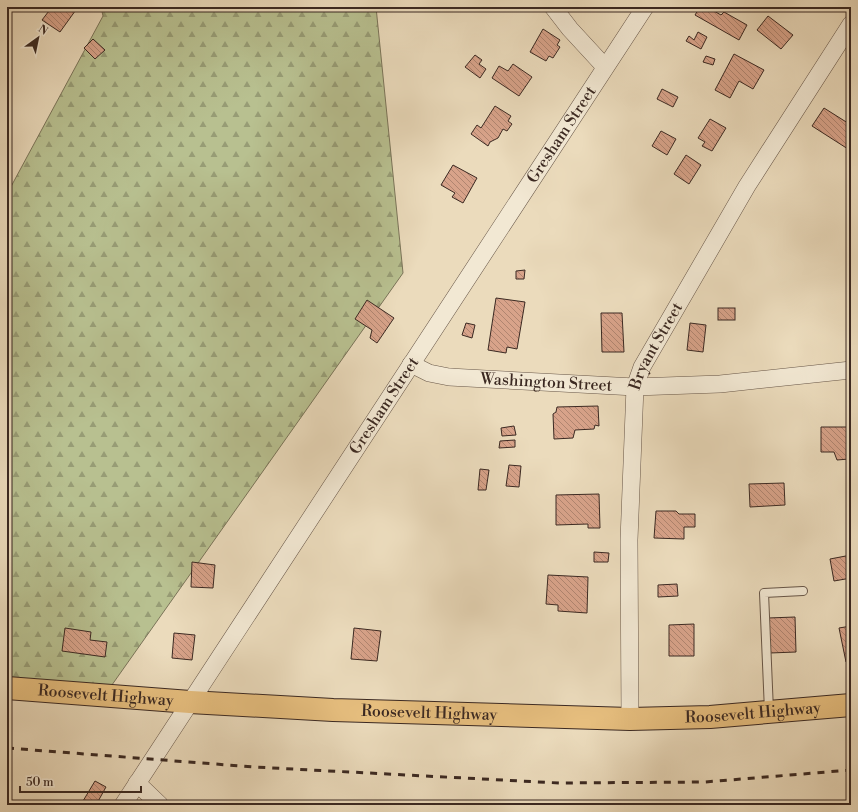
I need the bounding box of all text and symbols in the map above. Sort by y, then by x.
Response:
north arrow [18,18,58,58]
text: N [35,22,51,39]
street label: Gresham Street [522,82,601,187]
street label: Bryant Street [624,299,687,394]
street label: Gresham Street [345,353,423,458]
street label: Washington Street [479,369,613,396]
street label: Roosevelt Highway [37,680,175,711]
street label: Roosevelt Highway [685,698,822,728]
street label: Roosevelt Highway [361,701,498,725]
scale bar [20,768,141,794]
text: 50 m [26,775,54,790]

